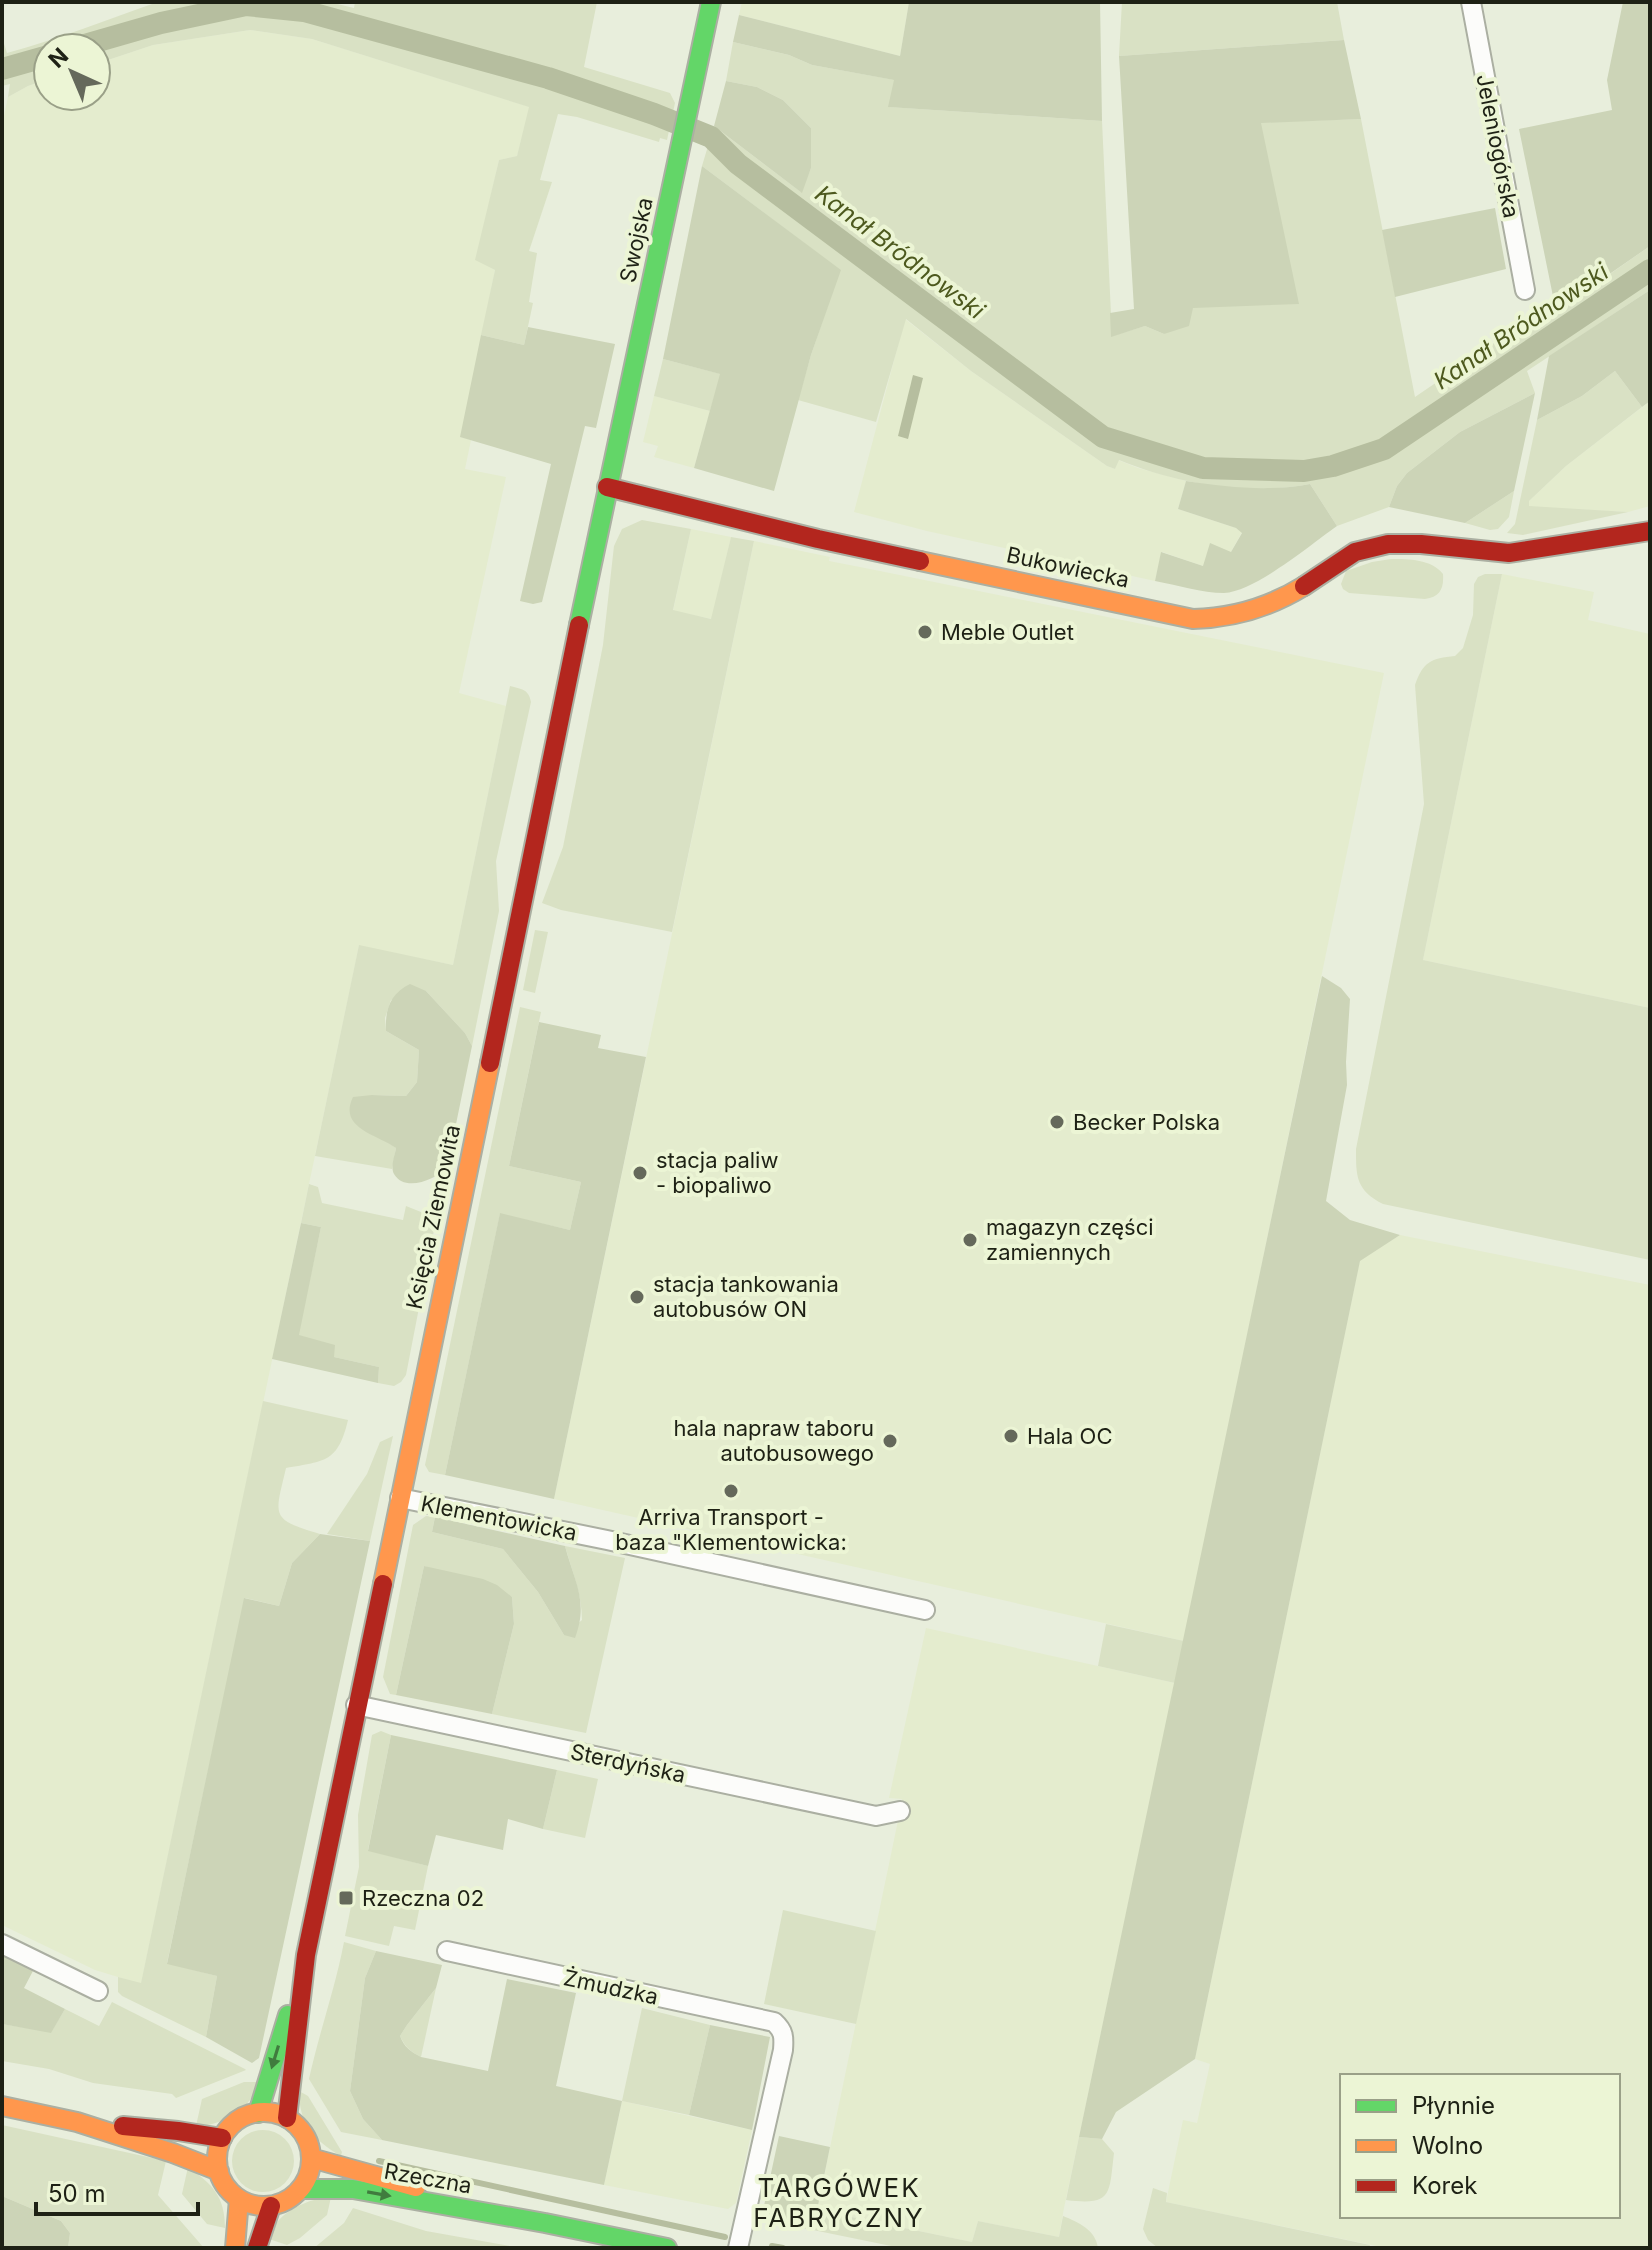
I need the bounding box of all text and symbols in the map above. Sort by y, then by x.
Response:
north arrow [32,32,112,112]
text: N [43,42,73,73]
street label: Jeleniogórska [1471,72,1525,220]
water label: Kanał Bródnowski [810,179,991,326]
street label: Swojska [614,195,658,285]
water label: Kanał Bródnowski [1428,256,1615,395]
street label: Bukowiecka [1004,541,1132,593]
place label: Meble Outlet [941,619,1074,645]
marker: Meble Outlet [916,623,934,641]
place label: Becker Polska [1073,1109,1220,1135]
marker: Becker Polska [1048,1113,1066,1131]
street label: Księcia Ziemowita [401,1122,465,1312]
place label: stacja paliw - biopaliwo [656,1147,778,1198]
marker: stacja paliw - biopaliwo [631,1164,649,1182]
place label: magazyn części zamiennych [986,1214,1154,1265]
marker: magazyn części zamiennych [961,1231,979,1249]
place label: stacja tankowania autobusów ON [653,1271,839,1322]
marker: stacja tankowania autobusów ON [628,1288,646,1306]
place label: hala napraw taboru autobusowego [674,1415,874,1466]
place label: Hala OC [1027,1423,1112,1449]
marker: Hala OC [1002,1427,1020,1445]
marker: hala napraw taboru autobusowego [881,1432,899,1450]
marker: Arriva Transport - baza "Klementowicka: [722,1482,740,1500]
street label: Klementowicka [419,1490,579,1546]
place label: Arriva Transport - baza "Klementowicka: [615,1504,847,1555]
street label: Sterdyńska [568,1738,688,1788]
place label: Rzeczna 02 [362,1885,484,1911]
marker: Rzeczna 02 [337,1889,355,1907]
street label: Żmudzka [561,1964,661,2010]
one-way arrow [268,2045,281,2069]
legend [1340,2074,1620,2218]
text: Płynnie [1412,2091,1495,2120]
text: Wolno [1412,2131,1483,2160]
street label: Rzeczna [382,2158,474,2198]
scale bar [36,2166,198,2216]
text: Korek [1412,2171,1477,2200]
district label: TARGÓWEK FABRYCZNY [753,2172,925,2233]
text: 50 m [48,2179,106,2208]
one-way arrow [367,2188,392,2201]

